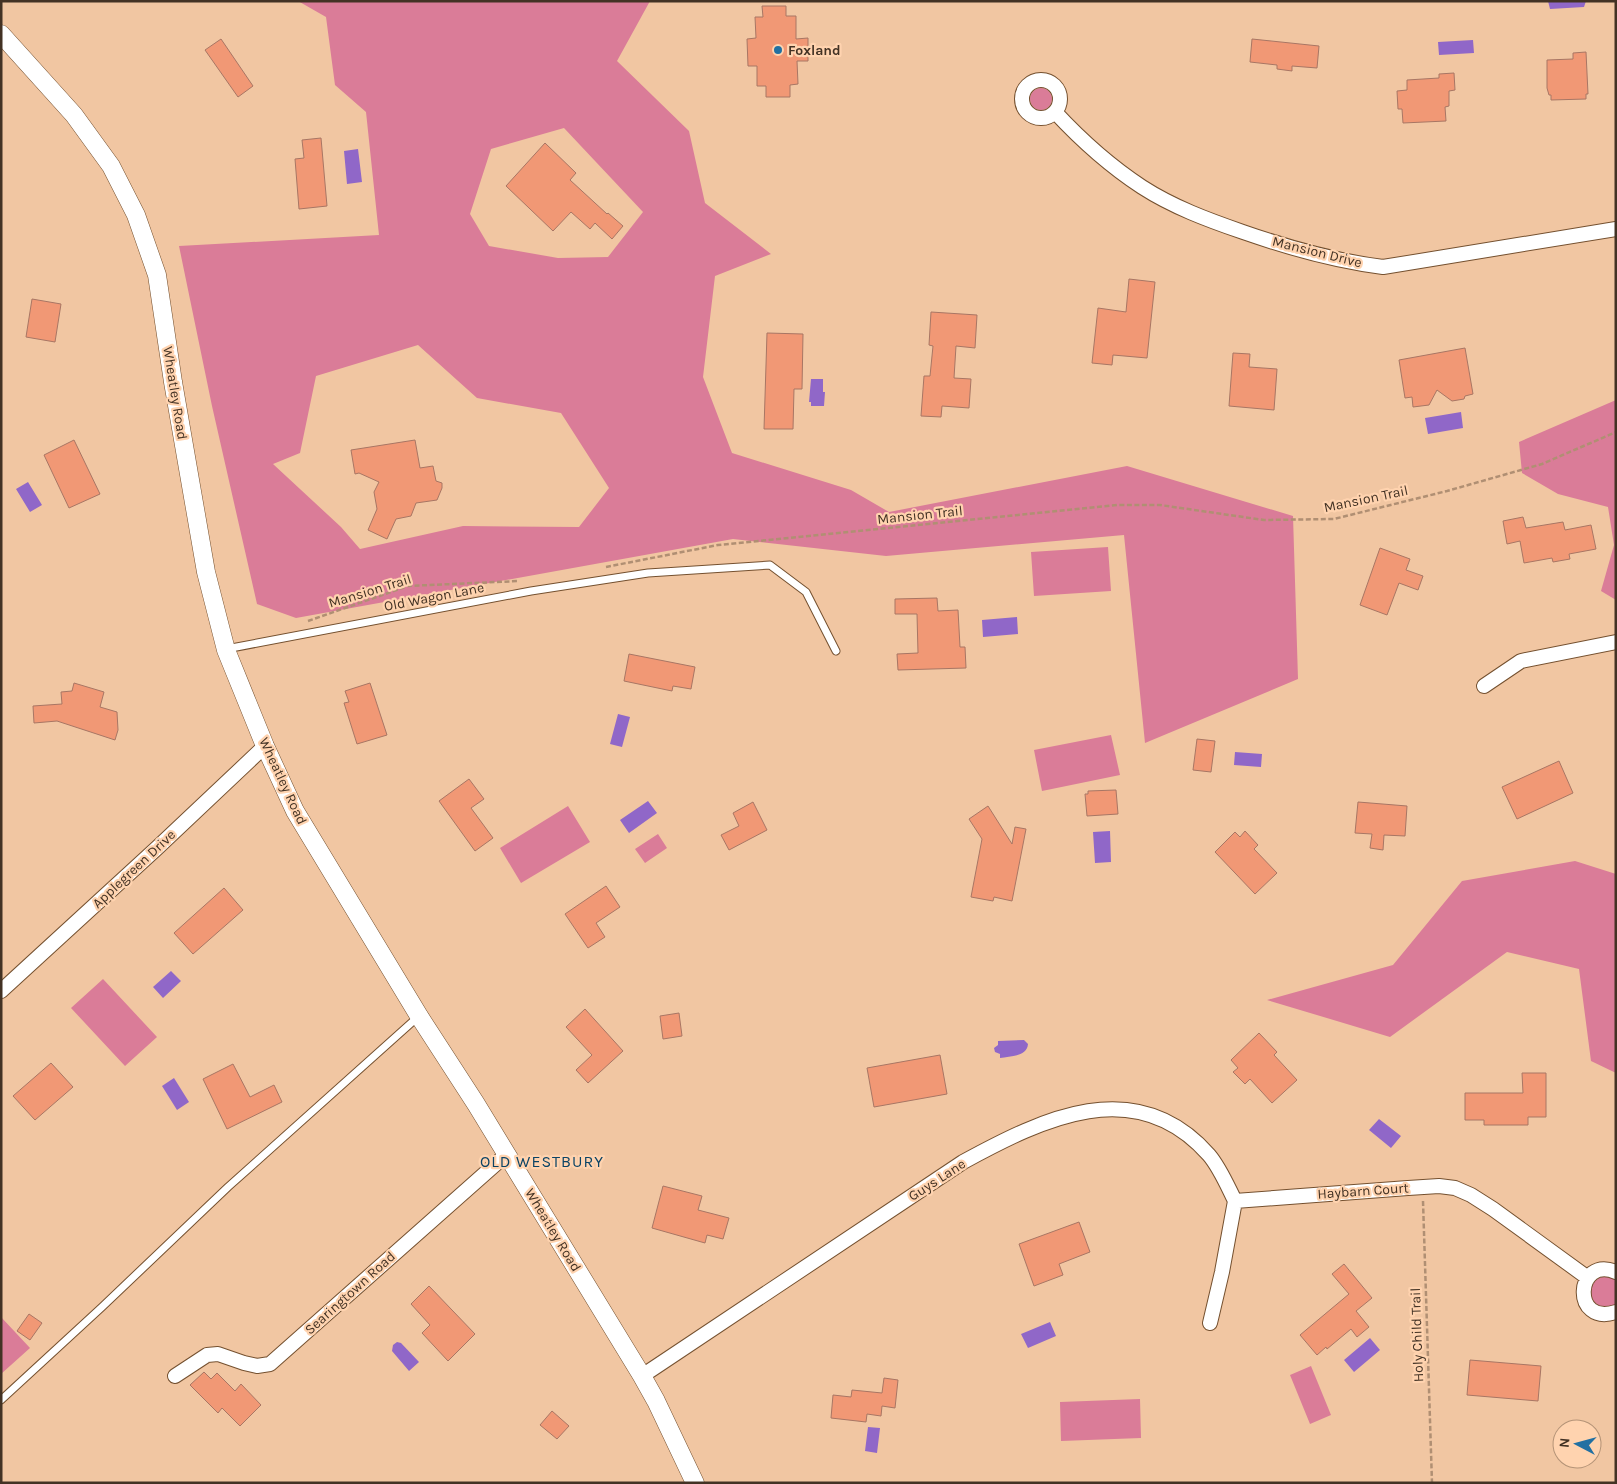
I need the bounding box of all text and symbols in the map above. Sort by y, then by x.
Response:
place label: Foxland [788,42,841,59]
marker: Foxland [772,44,784,56]
street label: Mansion Drive [1270,233,1364,271]
street label: Wheatley Road [159,345,191,441]
street label: Mansion Trail [1322,482,1410,516]
street label: Mansion Trail [876,502,964,528]
street label: Mansion Trail [326,570,414,612]
street label: Old Wagon Lane [383,579,485,615]
street label: Wheatley Road [255,735,311,827]
street label: Applegreen Drive [89,826,179,912]
district label: OLD WESTBURY [480,1152,604,1171]
street label: Guys Lane [905,1155,969,1205]
street label: Haybarn Court [1317,1179,1409,1203]
street label: Wheatley Road [521,1185,585,1275]
street label: Searingtown Road [301,1248,399,1338]
street label: Holy Child Trail [1407,1288,1427,1382]
north arrow [1552,1419,1602,1469]
text: N [1556,1437,1574,1449]

